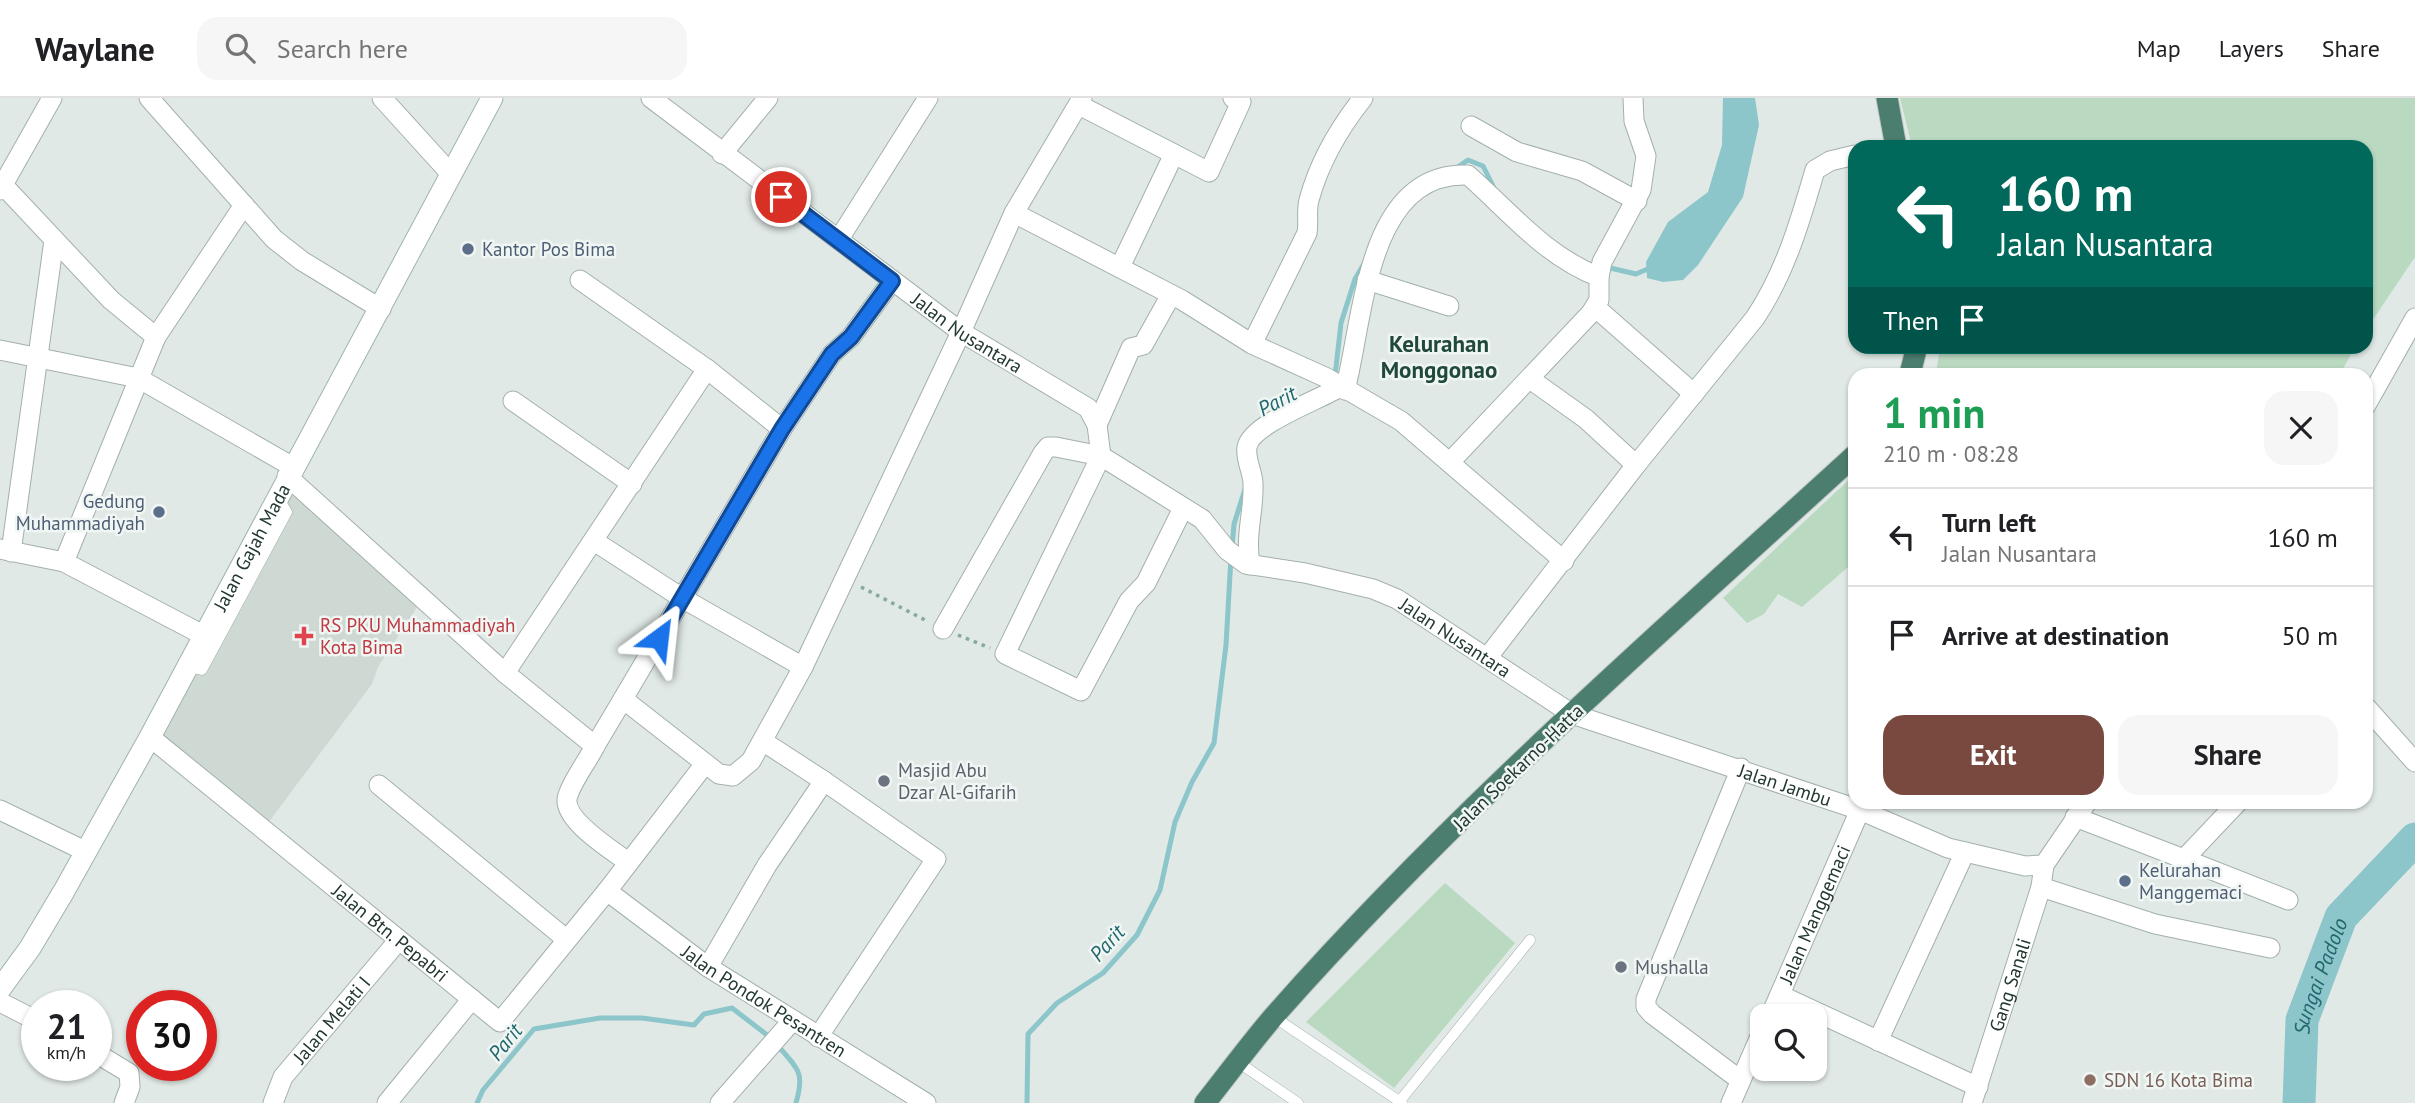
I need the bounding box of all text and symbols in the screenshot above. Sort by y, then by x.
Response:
search box [197,17,687,80]
text: Waylane [35,27,155,70]
icon: search [221,29,259,67]
text: Search here [277,32,408,65]
text: Map [2137,33,2181,64]
text: Layers [2219,33,2284,64]
text: Share [2322,33,2380,64]
text: 160 m [1998,161,2133,225]
pin [751,167,811,227]
icon: left [1883,168,1974,259]
icon: arrive [762,178,800,216]
text: Jalan Nusantara [1998,223,2214,265]
place label: Kantor Pos Bima [482,237,615,261]
marker: Kantor Pos Bima [460,241,476,257]
street label: Jalan Nusantara [906,287,1027,378]
icon: arrive [1953,301,1991,339]
text: Then [1883,304,1939,337]
district label: Kelurahan Monggonao [1381,329,1497,384]
water label: Parit [1253,379,1302,422]
text: 1 min [1883,385,1985,440]
button: close [2264,391,2338,465]
text: 210 m · 08:28 [1883,439,2019,468]
street label: Jalan Gajah Mada [207,479,295,616]
place label: Gedung Muhammadiyah [16,489,145,535]
marker: Gedung Muhammadiyah [151,504,167,520]
text: Turn left [1942,506,2036,539]
icon: left [1883,518,1921,556]
text: 160 m [2267,521,2338,554]
text: Jalan Nusantara [1942,539,2097,568]
street label: Jalan Nusantara [1394,592,1516,683]
position arrow [622,601,696,675]
place label: RS PKU Muhammadiyah Kota Bima [320,613,516,659]
icon: arrive [1883,616,1921,654]
text: Arrive at destination [1942,619,2169,652]
text: 50 m [2282,619,2338,652]
marker: RS PKU Muhammadiyah Kota Bima [294,626,314,646]
street label: Jalan Soekarno-Hatta [1447,699,1588,836]
button: Exit [1883,715,2104,795]
button: Share [2118,715,2338,795]
place label: Masjid Abu Dzar Al-Gifarih [898,758,1016,804]
street label: Jalan Jambu [1734,758,1834,812]
marker: Masjid Abu Dzar Al-Gifarih [876,773,892,789]
street label: Jalan Manggemaci [1774,841,1855,988]
place label: Kelurahan Manggemaci [2139,858,2242,904]
marker: Kelurahan Manggemaci [2117,873,2133,889]
street label: Jalan Btn. Pepabri [327,878,453,987]
water label: Sungai Padolo [2288,914,2353,1035]
water label: Parit [1083,918,1131,967]
street label: Gang Sanali [1984,935,2036,1035]
street label: Jalan Pondok Pesantren [676,939,851,1062]
place label: Mushalla [1635,955,1709,979]
marker: Mushalla [1613,959,1629,975]
street label: Jalan Melati I [287,971,375,1069]
speed limit sign: 30 [126,990,217,1081]
text: 21 [47,1003,86,1049]
map controls [1750,1004,1827,1081]
button: search [1750,1004,1827,1081]
water label: Parit [482,1017,529,1066]
text: km/h [47,1041,86,1064]
place label: SDN 16 Kota Bima [2104,1068,2253,1092]
marker: SDN 16 Kota Bima [2082,1072,2098,1088]

